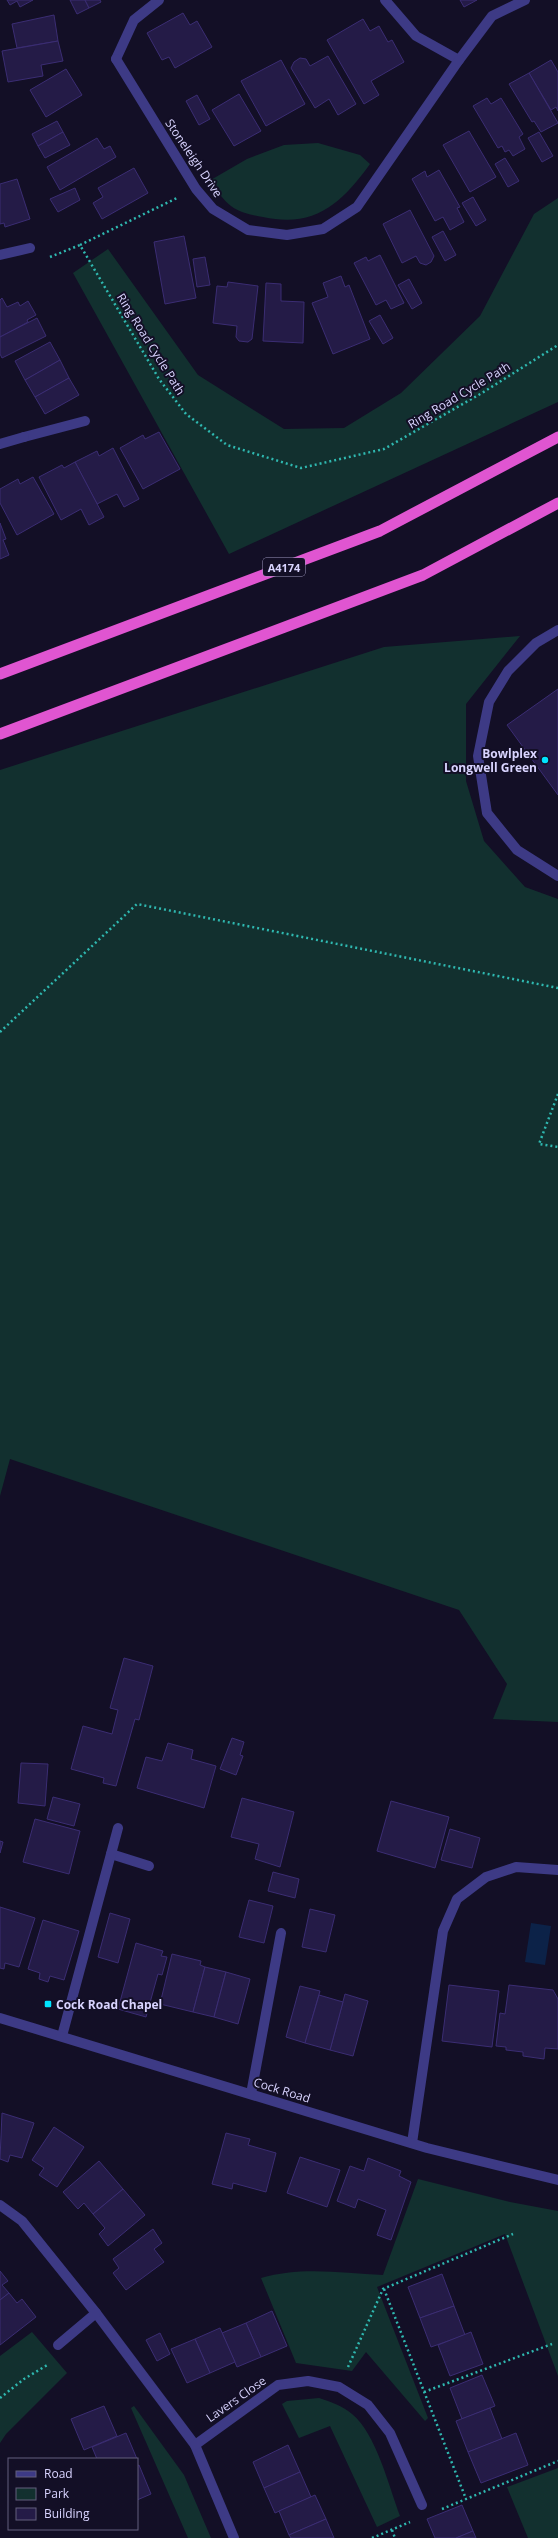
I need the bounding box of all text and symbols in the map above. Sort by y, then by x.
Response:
street label: Stoneleigh Drive [161,115,227,201]
street label: Ring Road Cycle Path [113,290,189,398]
street label: Ring Road Cycle Path [405,358,513,432]
road number: A4174 [263,558,305,576]
place label: Bowlplex Longwell Green [444,745,537,776]
marker: Bowlplex Longwell Green [540,755,550,765]
place label: Cock Road Chapel [56,1996,162,2013]
marker: Cock Road Chapel [43,1999,53,2009]
street label: Cock Road [251,2073,313,2107]
street label: Lavers Close [203,2372,270,2426]
legend [8,2458,138,2530]
text: Road [44,2465,73,2482]
text: Park [44,2485,70,2502]
text: Building [44,2505,90,2522]

